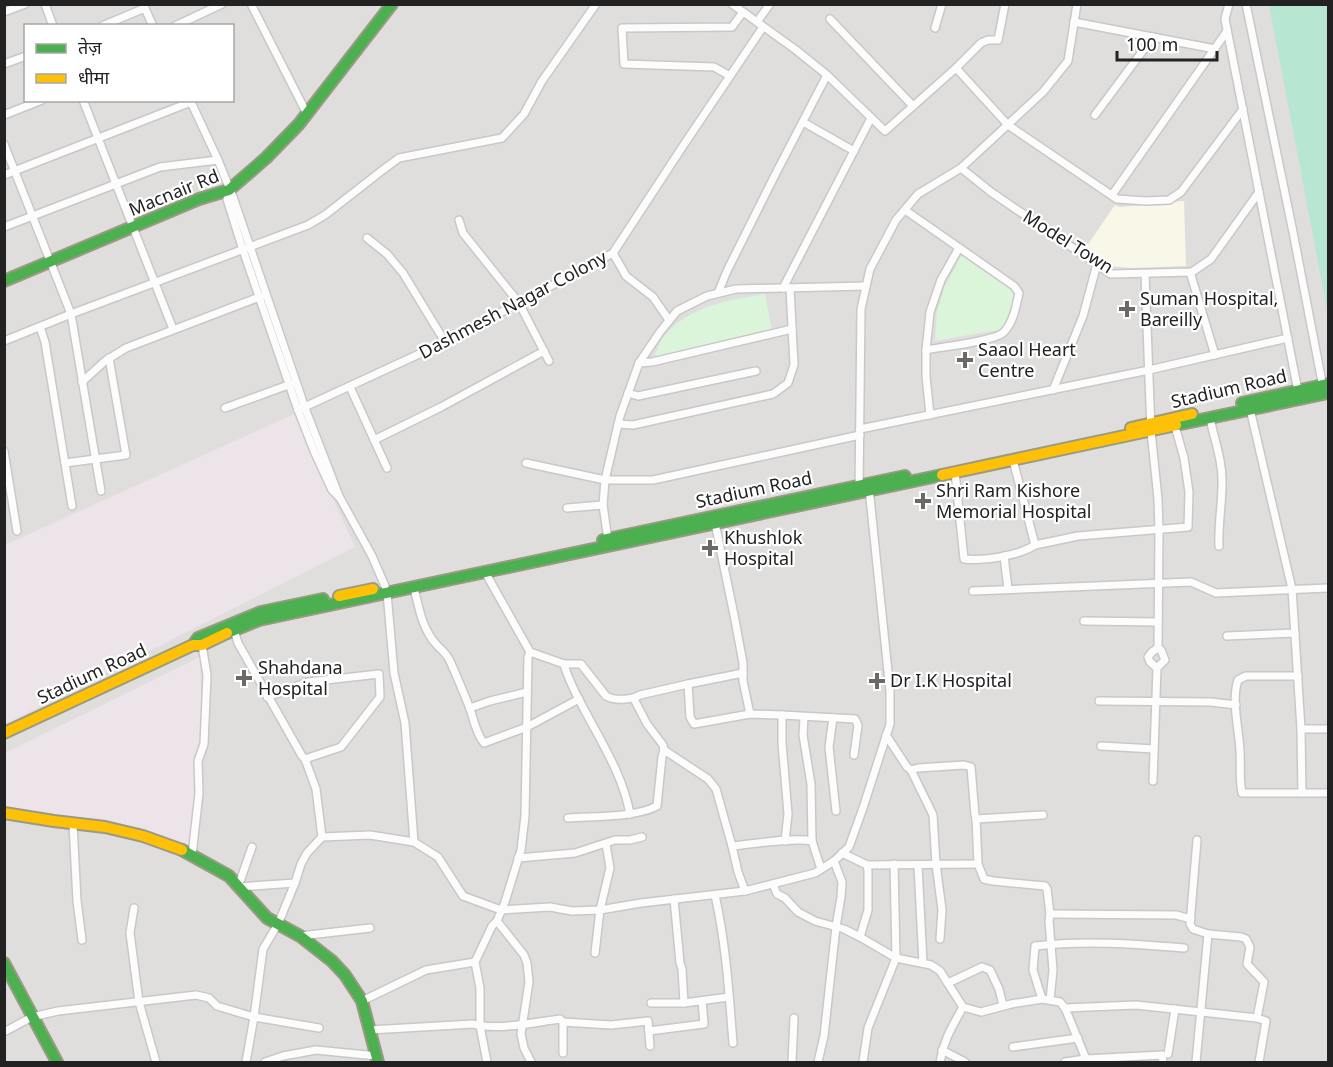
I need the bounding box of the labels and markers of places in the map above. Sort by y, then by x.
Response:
place label: Suman Hospital, Bareilly [1140,286,1278,331]
marker: Suman Hospital, Bareilly [1118,300,1136,318]
place label: Saaol Heart Centre [978,337,1076,382]
marker: Saaol Heart Centre [956,351,974,369]
place label: Shri Ram Kishore Memorial Hospital [936,478,1092,523]
marker: Shri Ram Kishore Memorial Hospital [914,492,932,510]
place label: Khushlok Hospital [724,525,803,570]
marker: Khushlok Hospital [701,539,719,557]
place label: Shahdana Hospital [258,655,343,700]
place label: Dr I.K Hospital [890,668,1012,692]
marker: Shahdana Hospital [235,669,253,687]
marker: Dr I.K Hospital [868,672,886,690]

